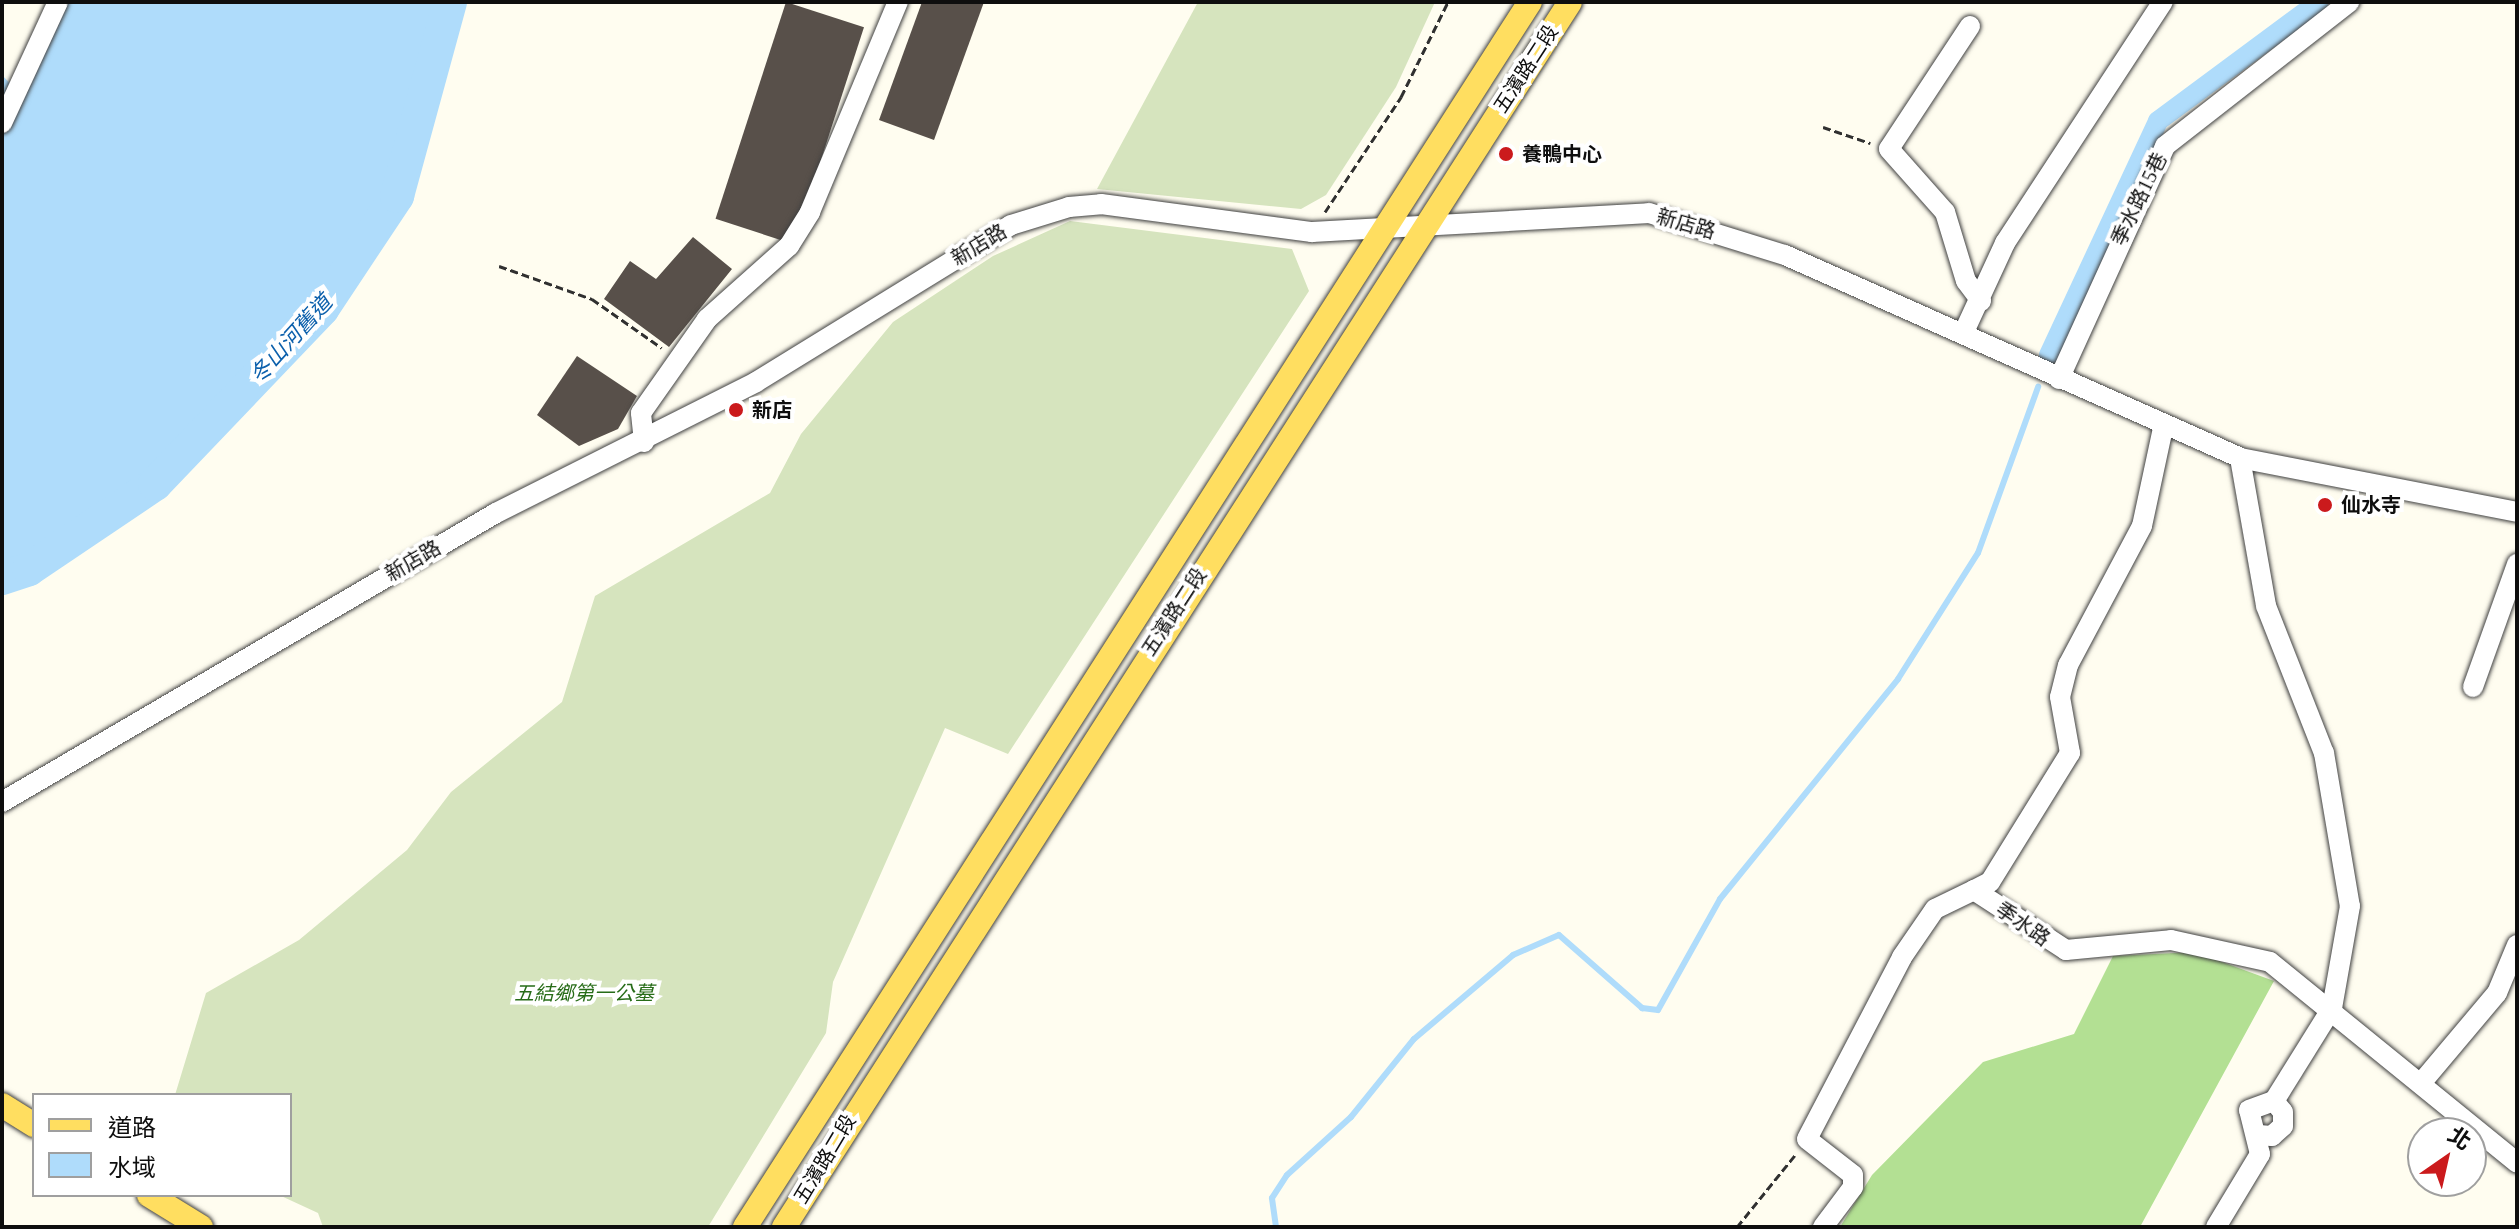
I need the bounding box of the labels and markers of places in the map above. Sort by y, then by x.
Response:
place label: 養鴨中心 [1522,142,1602,166]
marker: 養鴨中心 [1497,145,1515,163]
place label: 新店 [752,398,792,422]
marker: 新店 [727,401,745,419]
place label: 仙水寺 [2341,493,2401,517]
marker: 仙水寺 [2316,496,2334,514]

